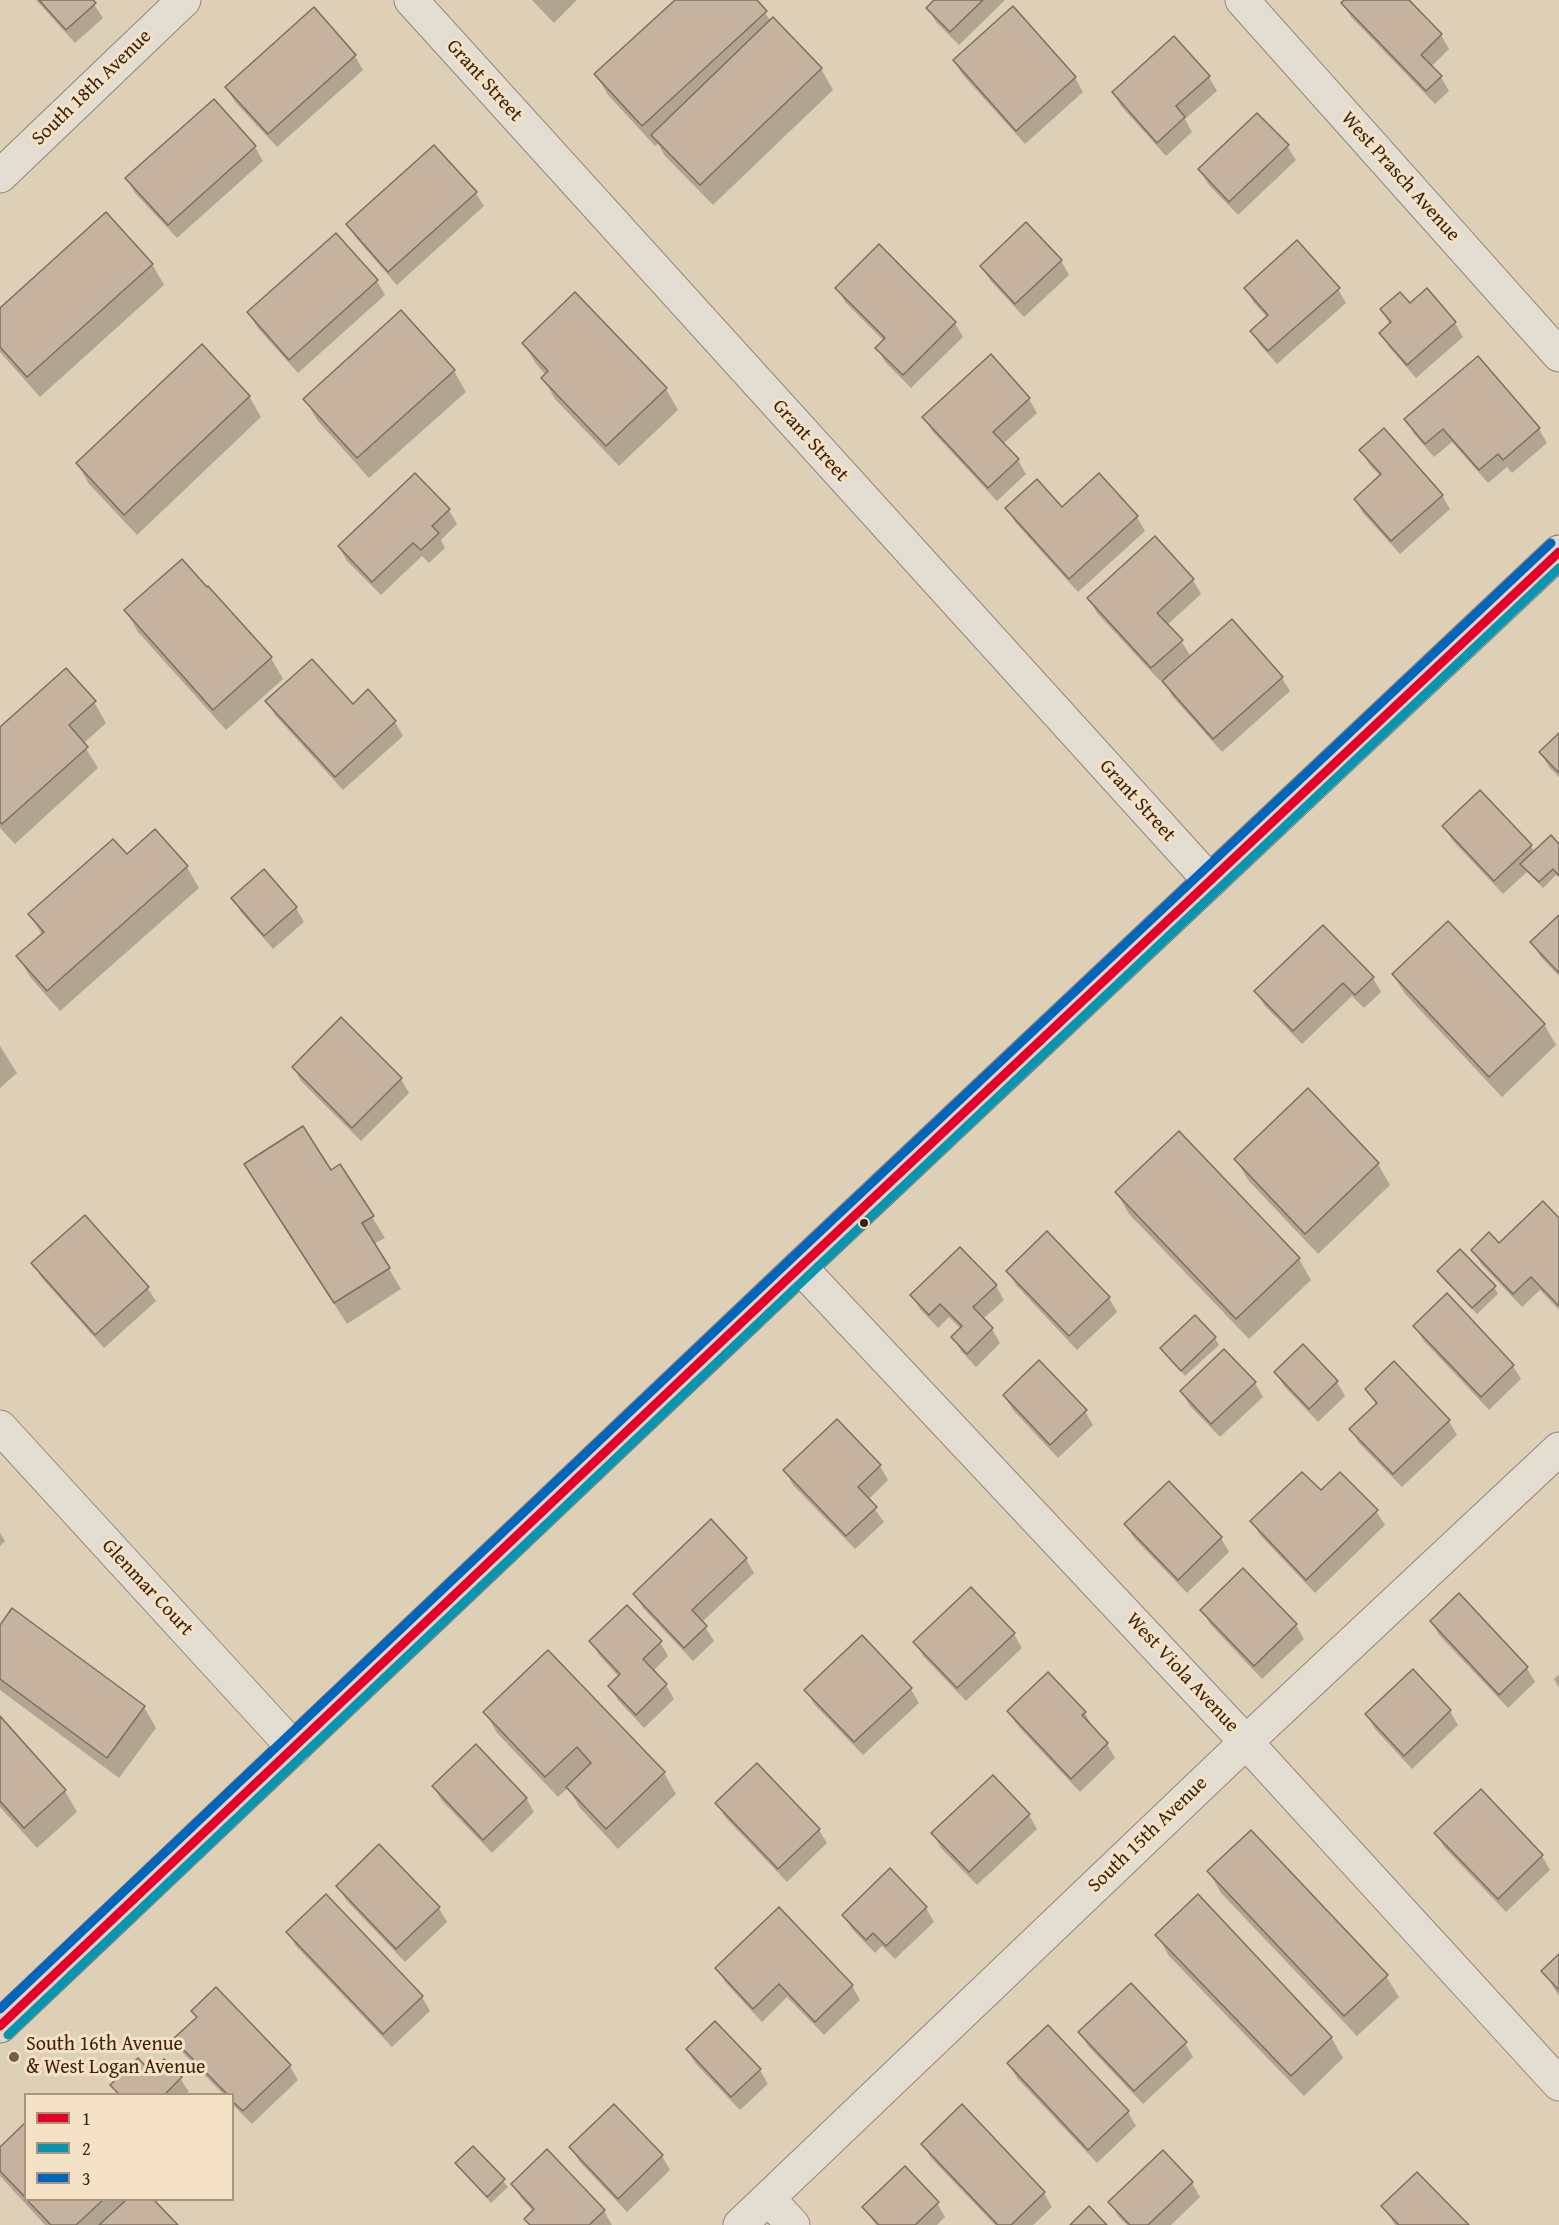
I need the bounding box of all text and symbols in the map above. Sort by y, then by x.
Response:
street label: South 18th Avenue [27,25,157,151]
street label: Grant Street [441,35,527,127]
street label: West Prasch Avenue [1335,107,1465,247]
street label: Grant Street [767,395,853,487]
street label: Grant Street [1094,755,1180,847]
unlabelled marker [858,1217,870,1229]
street label: Glenmar Court [96,1535,198,1641]
street label: West Viola Avenue [1120,1608,1244,1738]
street label: South 15th Avenue [1083,1772,1213,1898]
place label: South 16th Avenue & West Logan Avenue [26,2033,205,2080]
marker: South 16th Avenue & West Logan Avenue [7,2050,21,2064]
legend [24,2093,234,2201]
text: 1 [82,2105,91,2132]
text: 2 [82,2135,91,2162]
text: 3 [82,2165,91,2192]

